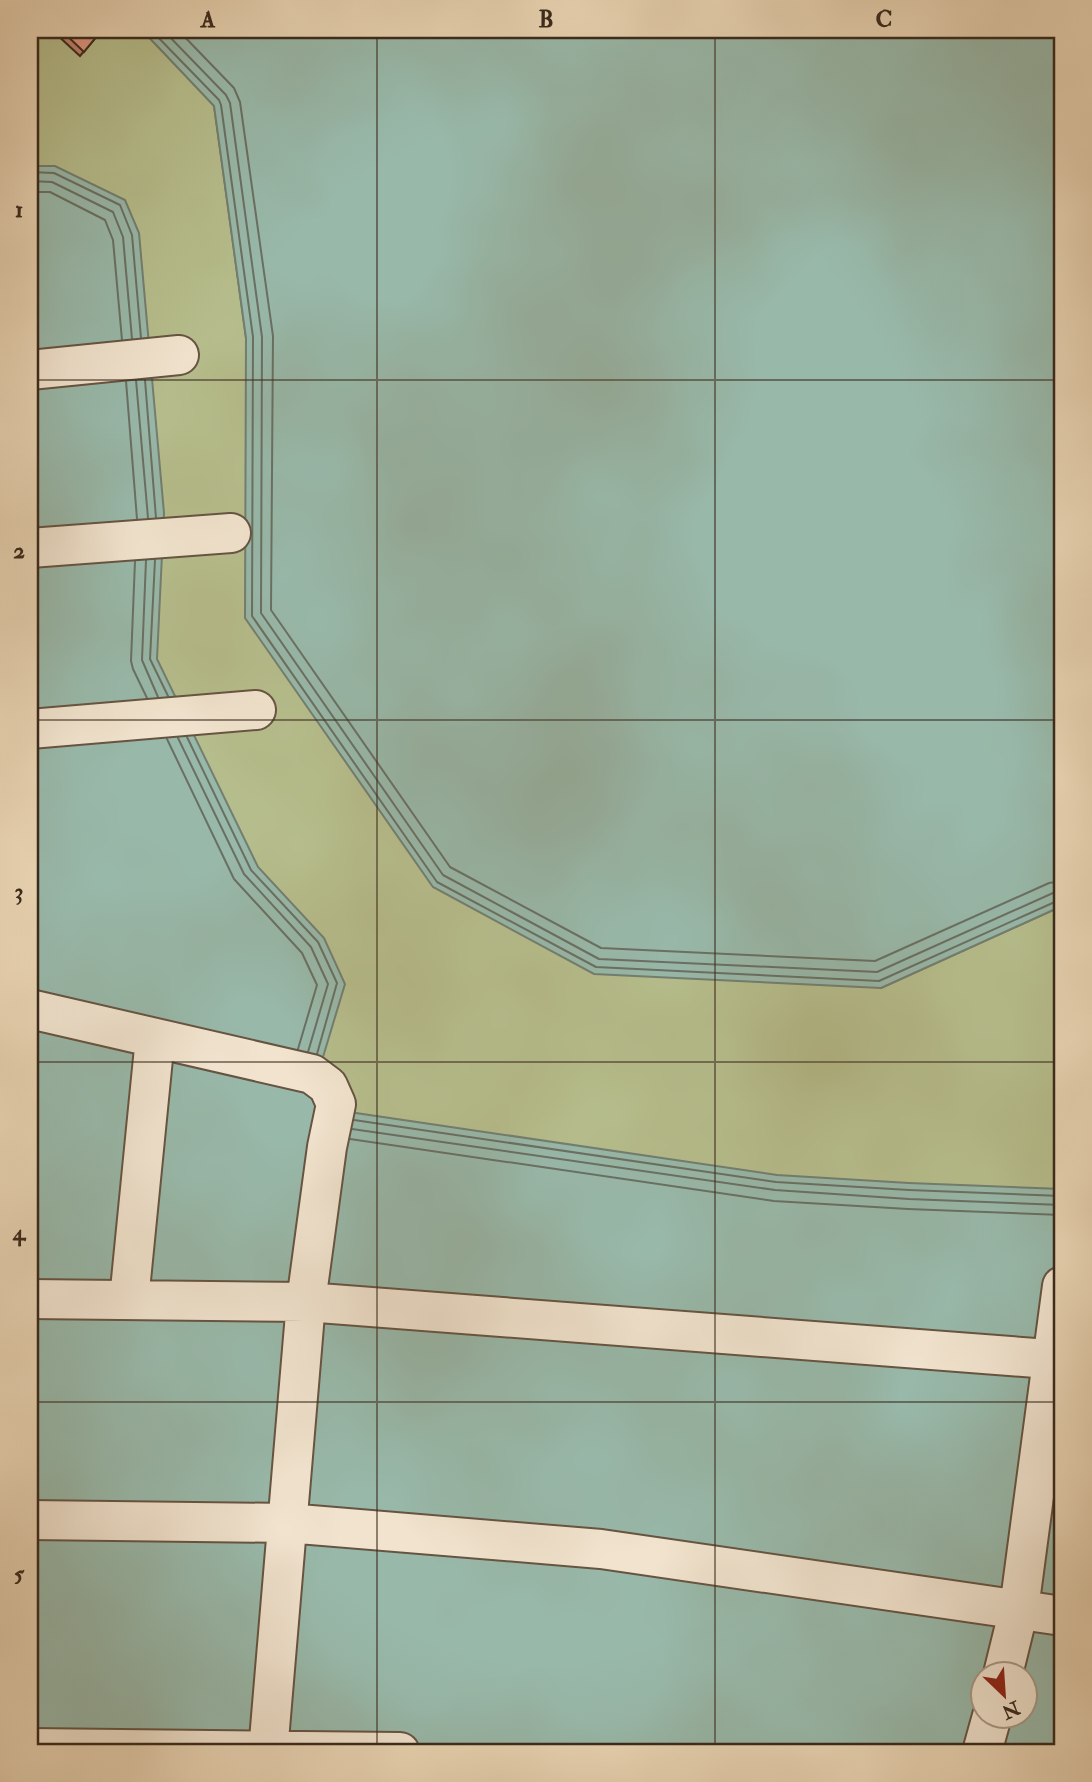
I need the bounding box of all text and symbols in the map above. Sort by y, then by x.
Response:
text: A [200,5,216,34]
text: B [538,5,554,34]
text: C [876,5,892,34]
text: 1 [15,195,23,224]
text: 2 [13,536,25,565]
text: 3 [15,877,23,906]
text: 4 [12,1218,27,1247]
text: 5 [14,1559,25,1588]
north arrow [970,1660,1040,1730]
text: N [997,1695,1024,1724]

